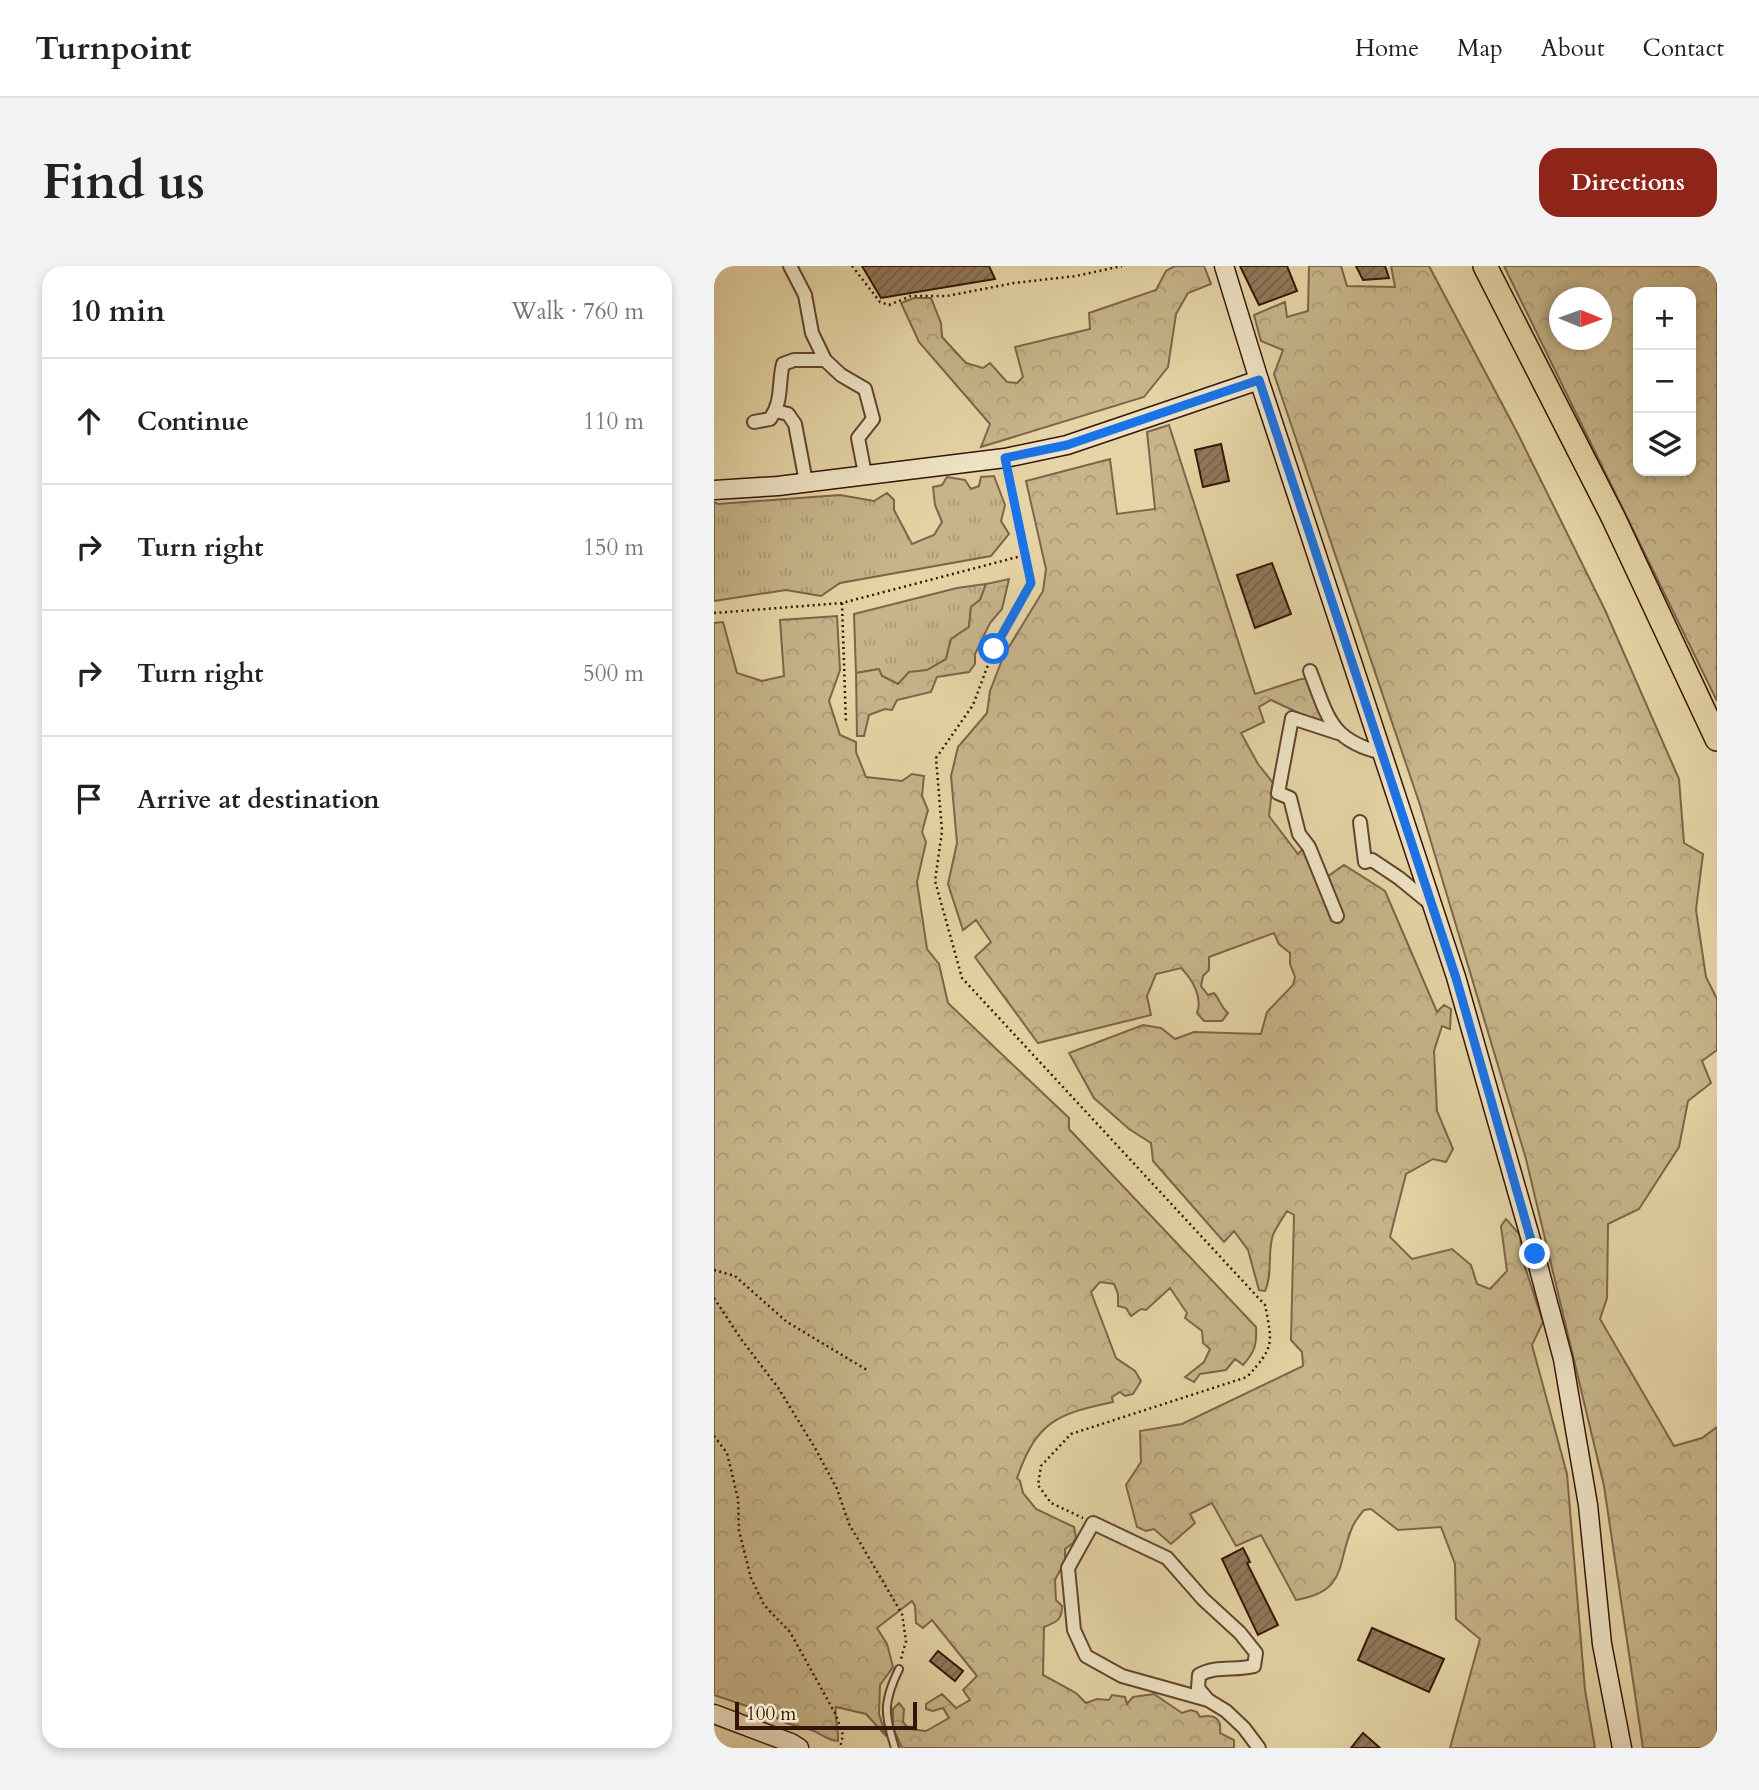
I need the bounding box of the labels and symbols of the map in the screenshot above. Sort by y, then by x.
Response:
north arrow [1549,287,1612,350]
route start [978,633,1009,664]
route end [1519,1238,1550,1269]
scale bar [735,1699,917,1731]

